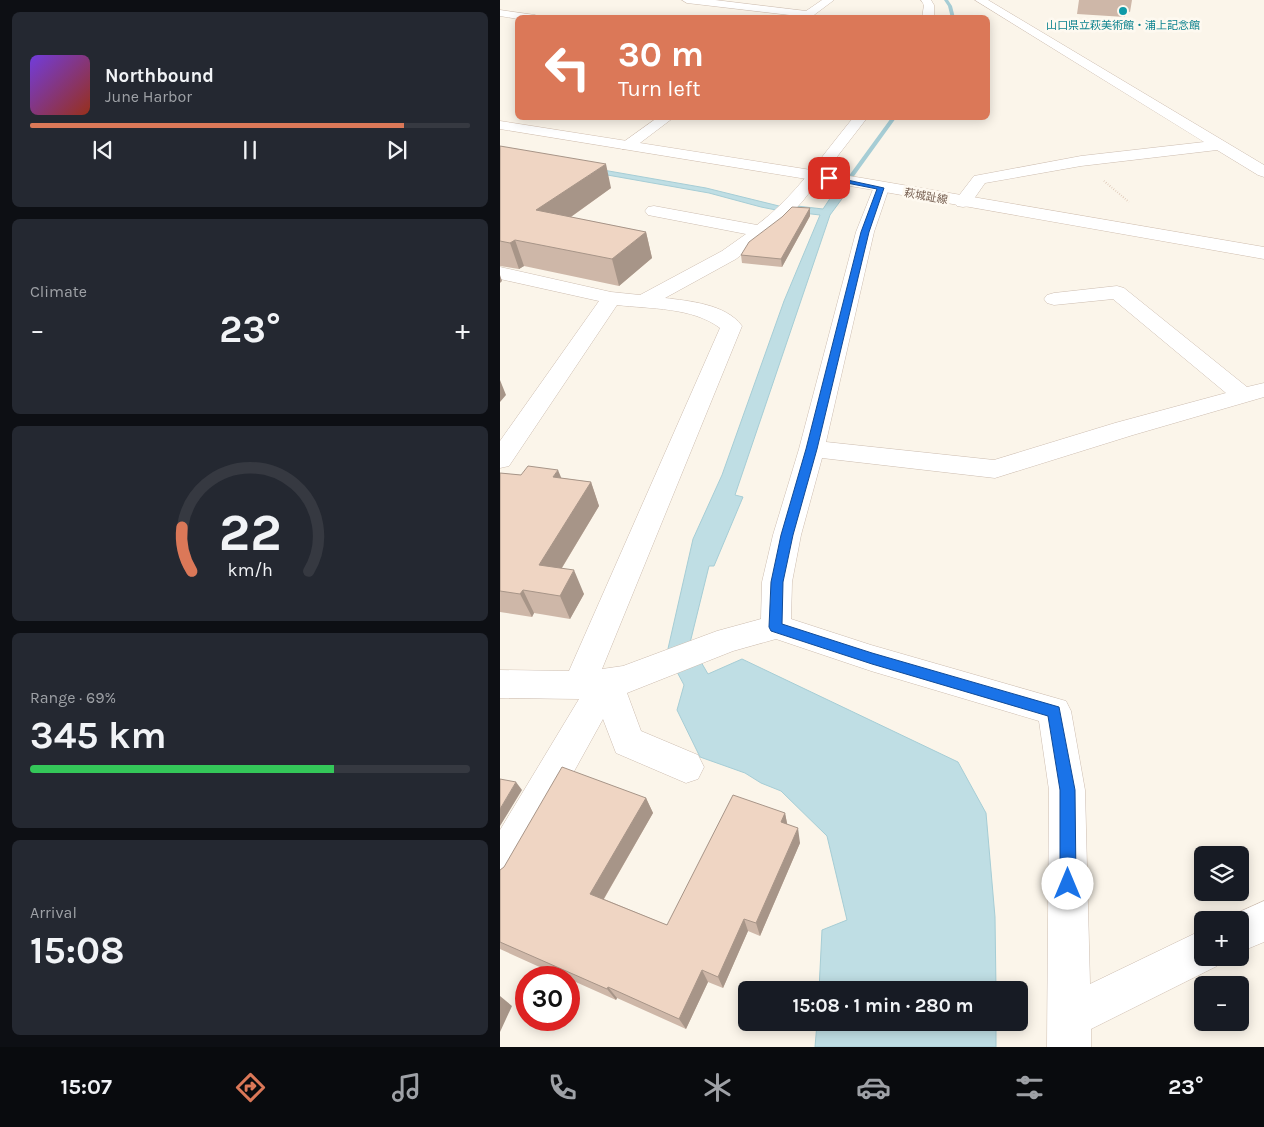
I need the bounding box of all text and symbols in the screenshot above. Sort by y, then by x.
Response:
marker: 山口県立萩美術館・浦上記念館 [1117,5,1129,17]
place label: 山口県立萩美術館・浦上記念館 [1046,19,1200,32]
text: 30 m [618,34,704,75]
icon: left [535,35,600,100]
text: Northbound [105,65,214,87]
text: Turn left [618,76,701,102]
text: June Harbor [105,87,192,106]
icon: previous [89,136,117,164]
icon: pause [236,136,264,164]
icon: next [383,136,411,164]
pin [808,157,850,199]
icon: arrive [815,164,843,192]
street label: 萩城趾線 [903,186,949,207]
text: Climate [30,282,87,301]
text: 23° [219,307,281,352]
text: − [30,313,45,346]
text: + [455,313,470,346]
text: 22 [219,502,281,563]
text: km/h [227,560,273,581]
text: Range · 69% [30,688,116,707]
text: 345 km [30,713,167,758]
map controls [1194,846,1249,1031]
button: layers [1194,846,1249,901]
position arrow [1041,857,1093,909]
text: Arrival [30,903,77,922]
button: + [1194,911,1249,966]
text: 15:08 [30,928,125,973]
speed limit sign: 30 [515,966,580,1031]
button: − [1194,976,1249,1031]
text: 15:08 · 1 min · 280 m [793,995,973,1017]
icon: directions [233,1070,268,1105]
icon: music [389,1070,424,1105]
icon: phone [545,1070,580,1105]
icon: climate [700,1070,735,1105]
icon: car [856,1070,891,1105]
icon: filters [1012,1070,1047,1105]
text: 15:07 [60,1074,112,1100]
text: 23° [1168,1074,1204,1100]

